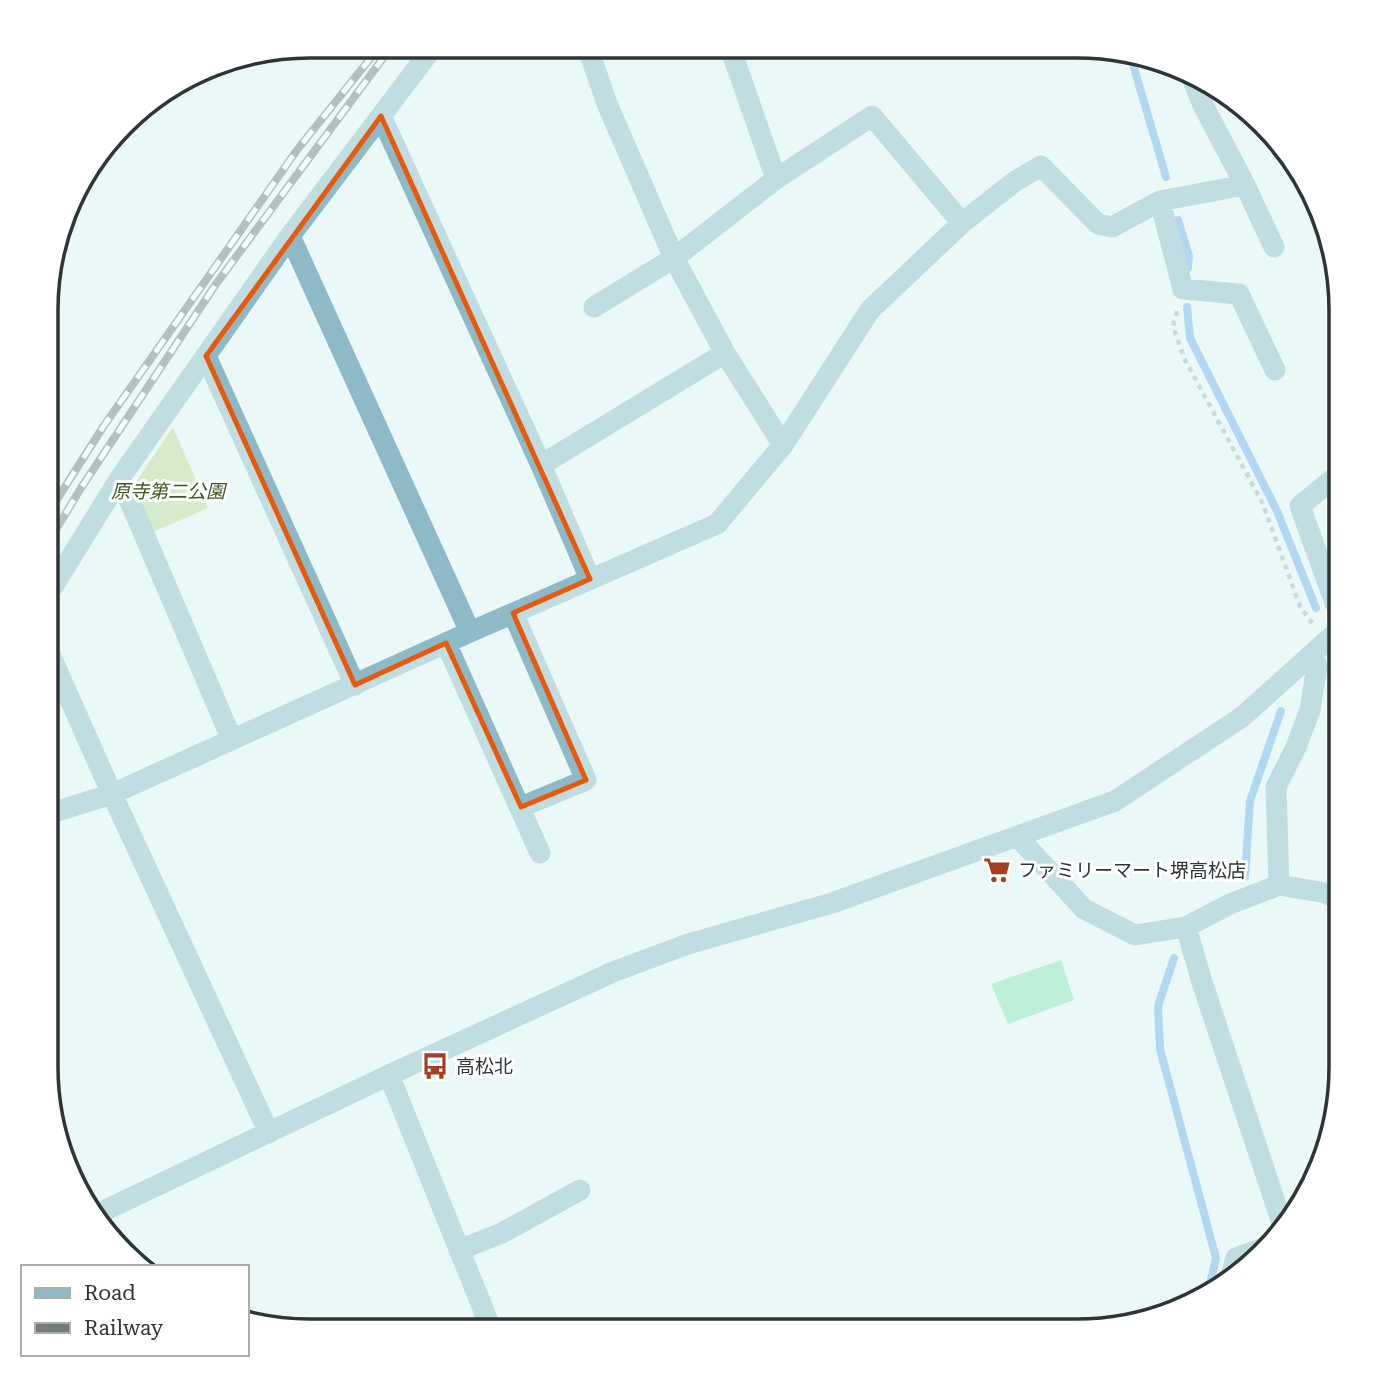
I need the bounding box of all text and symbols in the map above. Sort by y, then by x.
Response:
park label: 原寺第二公園 [111,480,228,503]
supermarket icon: ファミリーマート堺高松店 [982,855,1012,885]
place label: ファミリーマート堺高松店 [1018,859,1246,882]
bus stop icon: 高松北 [420,1051,450,1081]
place label: 高松北 [456,1055,513,1078]
legend [21,1265,248,1356]
text: Road [84,1281,136,1305]
text: Railway [84,1316,164,1340]

